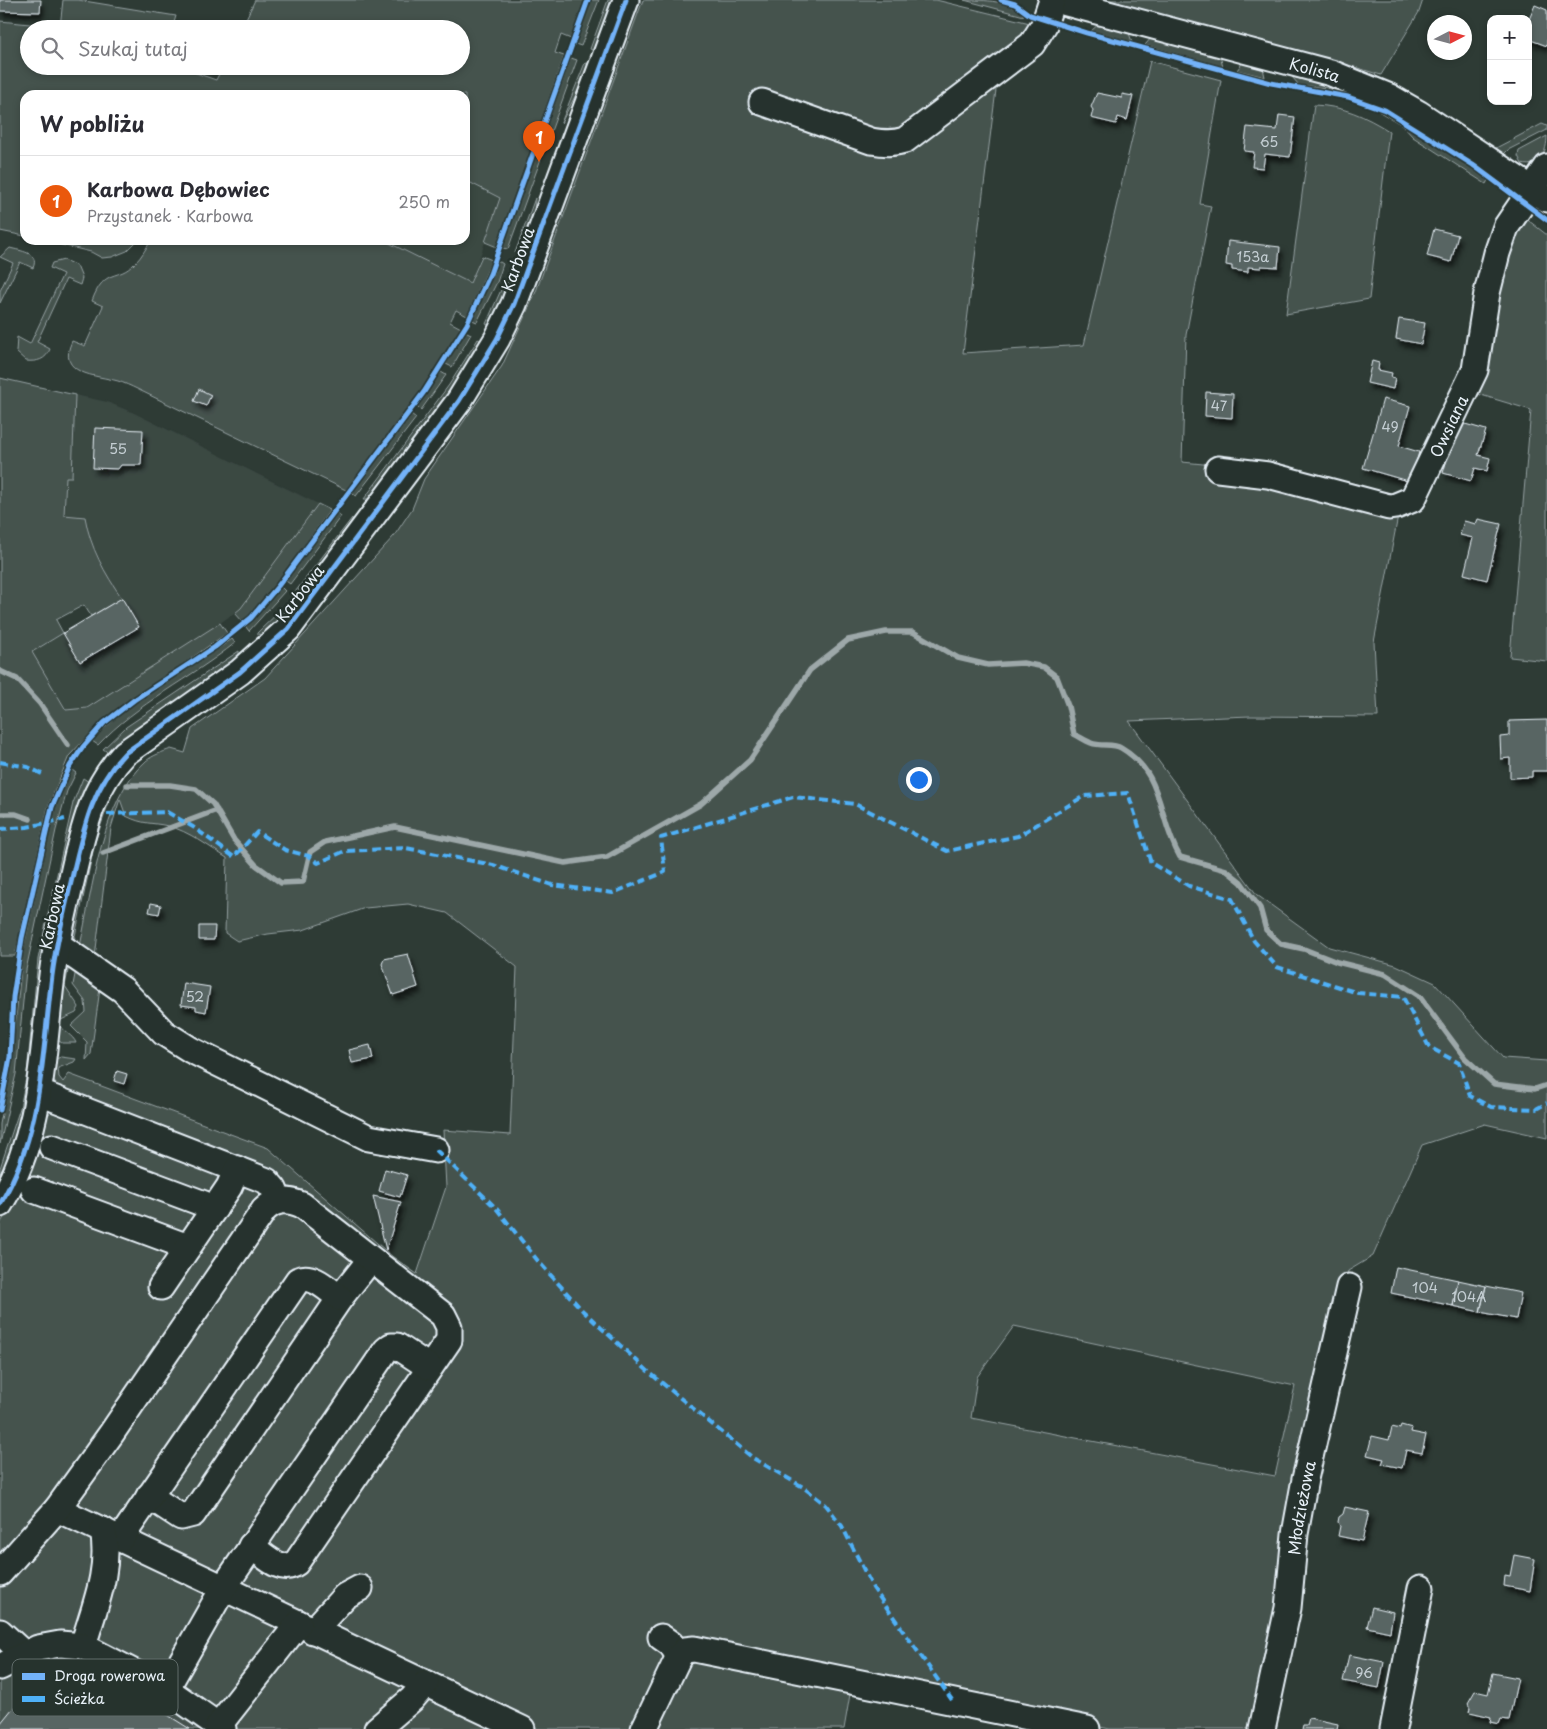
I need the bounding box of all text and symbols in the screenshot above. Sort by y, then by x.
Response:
north arrow [1427,15,1472,60]
map controls [1487,15,1532,105]
button: + [1487,15,1532,60]
search box [20,20,470,75]
icon: search [38,34,66,62]
text: Szukaj tutaj [78,34,188,62]
street label: Kolista [1287,51,1344,88]
button: − [1487,60,1532,105]
text: W pobliżu [40,107,145,139]
pin: 1 [523,121,555,162]
house number: 65 [1260,131,1278,152]
text: Karbowa Dębowiec [87,175,270,203]
text: 1 [52,189,60,213]
text: 250 m [399,189,450,213]
text: Przystanek · Karbowa [87,203,253,227]
street label: Karbowa [494,223,540,295]
house number: 153a [1237,246,1269,267]
street label: Owsiana [1423,391,1473,461]
house number: 47 [1211,395,1228,416]
house number: 49 [1381,416,1399,437]
house number: 55 [109,438,127,459]
street label: Karbowa [269,559,329,627]
your location [906,767,932,793]
street label: Karbowa [32,881,70,951]
house number: 52 [186,986,204,1007]
house number: 104 [1412,1277,1438,1298]
house number: 104A [1452,1286,1486,1307]
street label: Młodzieżowa [1281,1458,1321,1556]
legend [12,1659,178,1716]
house number: 96 [1355,1662,1373,1683]
text: Droga rowerowa [54,1665,165,1686]
text: Ścieżka [54,1688,105,1709]

